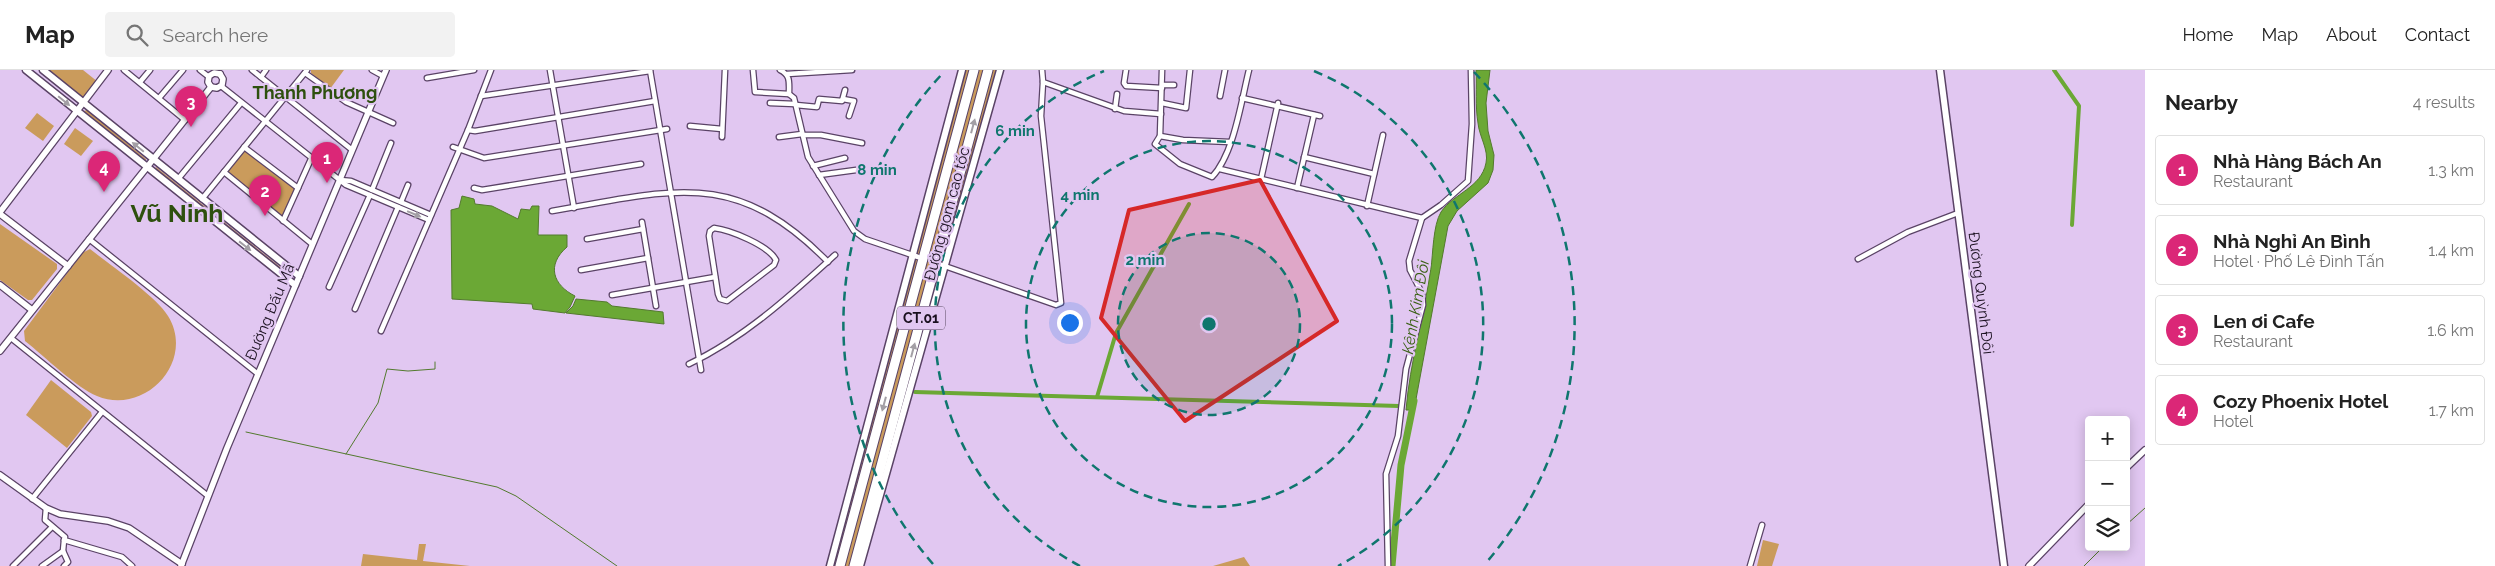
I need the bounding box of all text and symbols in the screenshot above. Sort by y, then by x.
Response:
search box [105,12,455,57]
text: Map [25,20,75,49]
icon: search [123,21,151,49]
text: Search here [163,24,268,46]
text: Home [2182,24,2233,45]
text: Map [2261,24,2298,45]
text: About [2326,24,2377,45]
text: Contact [2405,24,2470,45]
district label: Thanh Phương [253,82,377,103]
pin: 3 [175,86,207,127]
text: Nearby [2165,90,2238,115]
text: 4 results [2413,93,2475,112]
one-way arrow [57,95,70,106]
one-way arrow [970,118,978,133]
text: 6 min [995,122,1035,140]
one-way arrow [132,141,145,152]
pin: 1 [311,142,343,183]
street label: Đường gom cao tốc [920,145,974,283]
text: Nhà Hàng Bách An [2213,150,2382,172]
pin: 4 [88,151,120,192]
text: 8 min [857,161,897,179]
text: 1 [2178,161,2186,180]
text: 1.3 km [2428,161,2474,180]
text: Restaurant [2213,172,2293,191]
pin: 2 [249,175,281,216]
text: 4 min [1060,186,1100,204]
district label: Vũ Ninh [131,198,223,228]
one-way arrow [407,211,421,219]
text: Nhà Nghỉ An Bình [2213,230,2371,252]
street label: Đường Quỳnh Đôi [1965,231,1997,355]
one-way arrow [238,240,251,251]
text: 2 [2177,241,2187,260]
text: 1.4 km [2428,241,2474,260]
text: 2 min [1126,251,1164,269]
text: Hotel · Phố Lê Đình Tấn [2213,252,2384,271]
water label: Kênh Kim Đôi [1398,258,1433,355]
street label: Đường Đấu Mã [241,261,299,363]
road number: CT.01 [897,307,945,330]
your location [1057,310,1083,336]
text: Len ơi Cafe [2213,310,2315,332]
centre of rings [1200,315,1218,333]
text: 3 [2178,321,2186,340]
text: 1.6 km [2427,321,2474,340]
text: Restaurant [2213,332,2293,351]
one-way arrow [909,343,917,358]
text: Cozy Phoenix Hotel [2213,390,2388,412]
one-way arrow [880,397,888,412]
text: 4 [2177,401,2187,420]
text: 1.7 km [2429,401,2474,420]
text: Hotel [2213,412,2253,431]
map controls [2085,416,2130,551]
button: + [2085,416,2130,461]
button: − [2085,461,2130,506]
button: layers [2085,506,2130,551]

